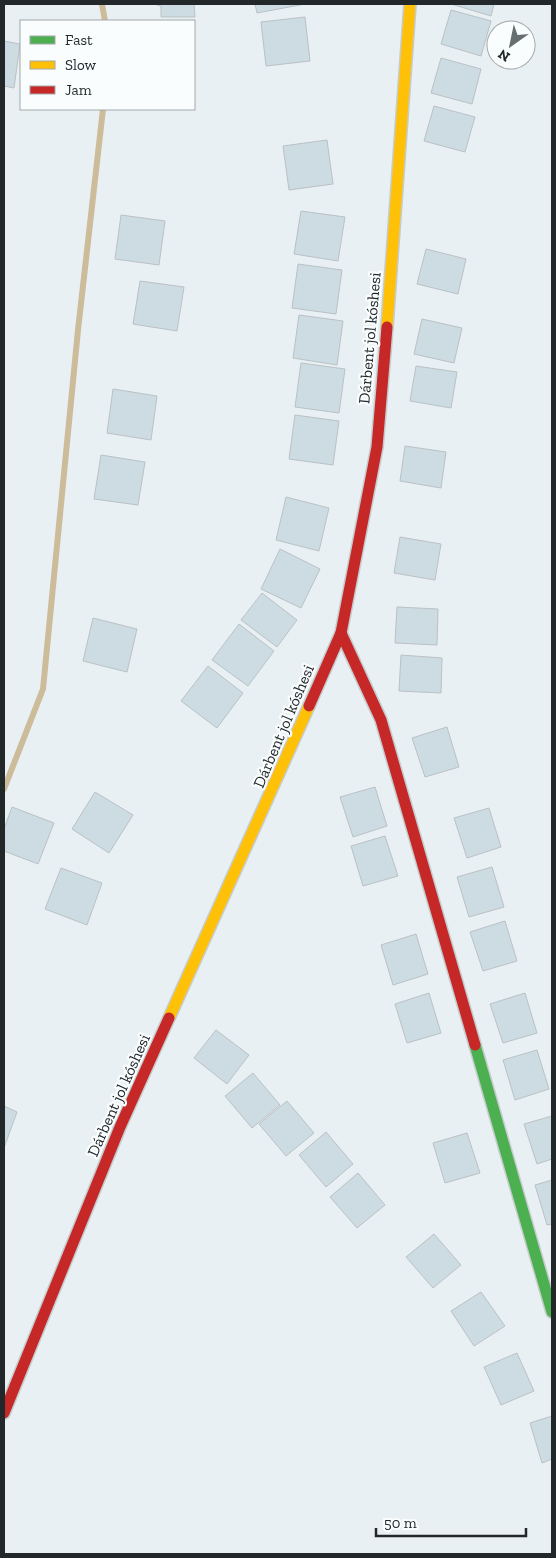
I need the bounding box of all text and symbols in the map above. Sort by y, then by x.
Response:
legend [20,20,195,110]
north arrow [486,20,536,70]
text: Fast [65,31,93,49]
text: N [495,45,513,66]
text: Slow [65,56,97,74]
text: Jam [65,81,92,99]
street label: Dárbent jol kóshesi [354,271,385,405]
street label: Dárbent jol kóshesi [249,661,318,791]
street label: Dárbent jol kóshesi [83,1031,154,1159]
scale bar [376,1506,526,1538]
text: 50 m [384,1514,417,1532]

